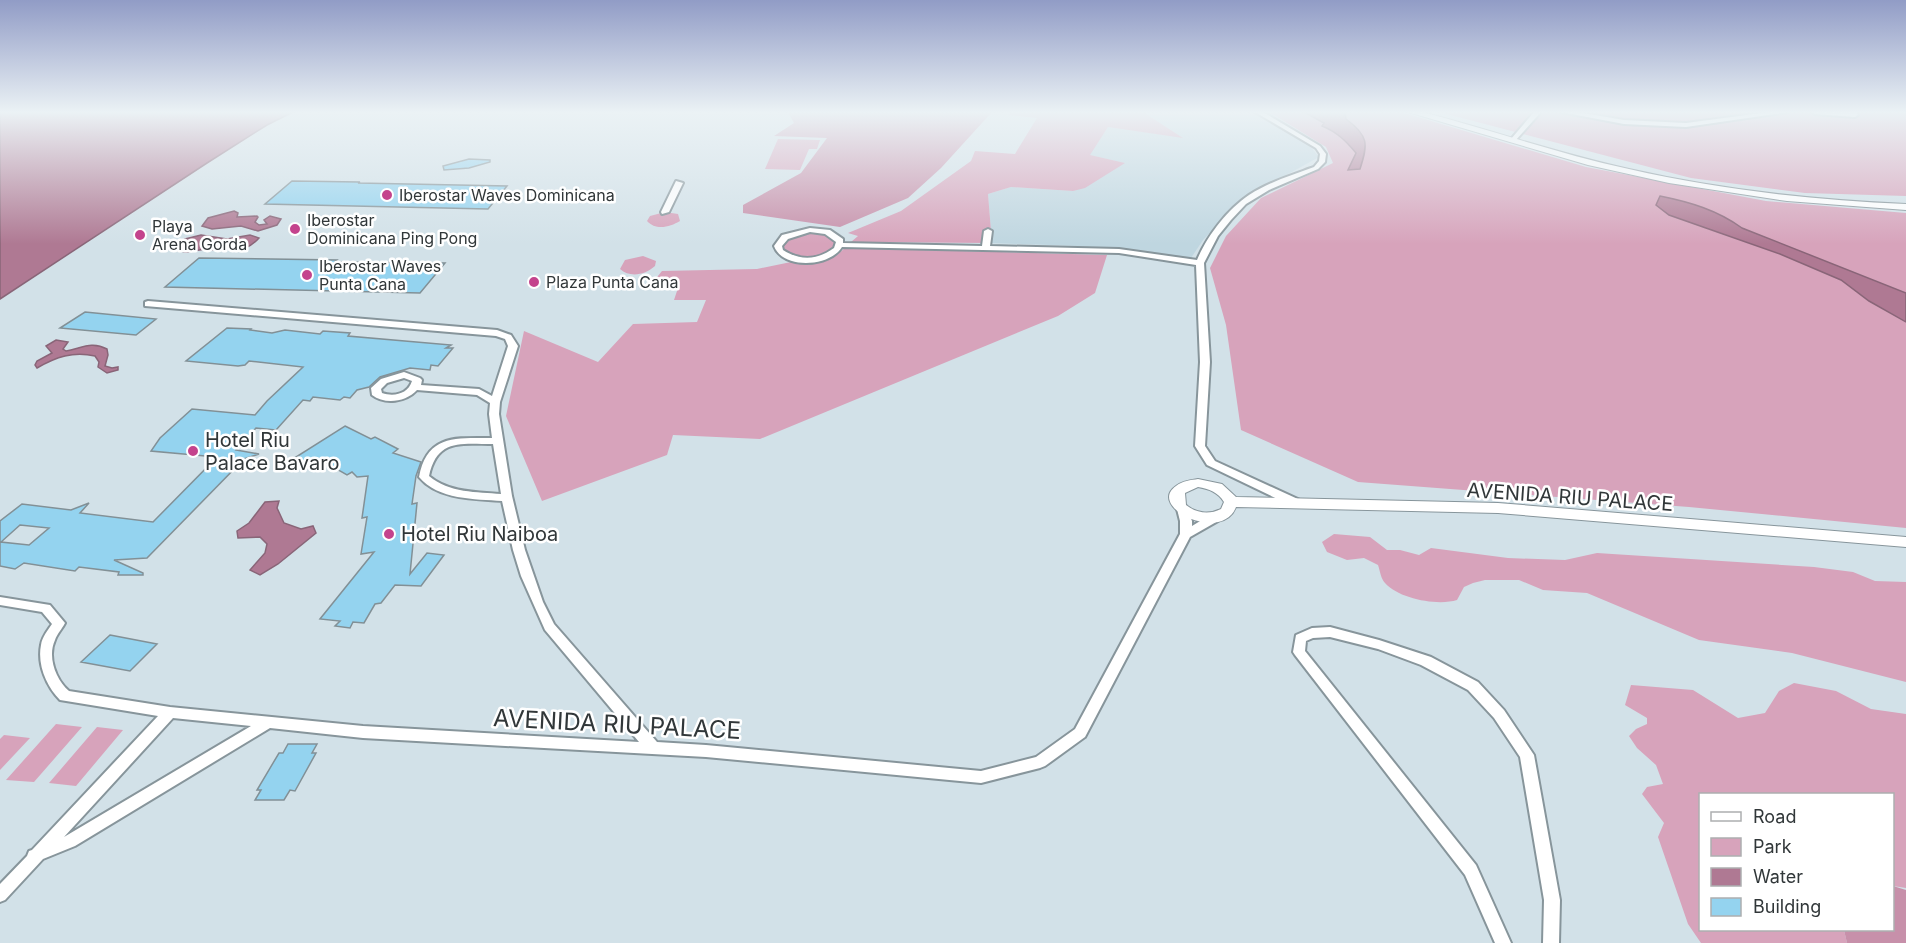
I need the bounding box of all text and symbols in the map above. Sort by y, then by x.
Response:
place label: Iberostar Waves Dominicana [399,185,615,205]
marker: Iberostar Waves Dominicana [380,188,394,202]
place label: Iberostar Dominicana Ping Pong [307,210,477,248]
place label: Playa Arena Gorda [152,216,247,254]
marker: Iberostar Dominicana Ping Pong [288,222,302,236]
marker: Playa Arena Gorda [133,228,147,242]
place label: Iberostar Waves Punta Cana [319,256,441,294]
marker: Iberostar Waves Punta Cana [300,268,314,282]
place label: Plaza Punta Cana [546,272,678,292]
marker: Plaza Punta Cana [527,275,541,289]
place label: Hotel Riu Palace Bavaro [205,428,339,475]
marker: Hotel Riu Palace Bavaro [186,444,200,458]
street label: AVENIDA RIU PALACE [1466,478,1674,516]
place label: Hotel Riu Naiboa [401,522,558,546]
marker: Hotel Riu Naiboa [382,527,396,541]
street label: AVENIDA RIU PALACE [492,703,742,745]
legend [1699,793,1894,931]
text: Road [1753,806,1796,827]
text: Park [1753,836,1792,857]
text: Water [1753,866,1803,887]
text: Building [1753,896,1821,917]

